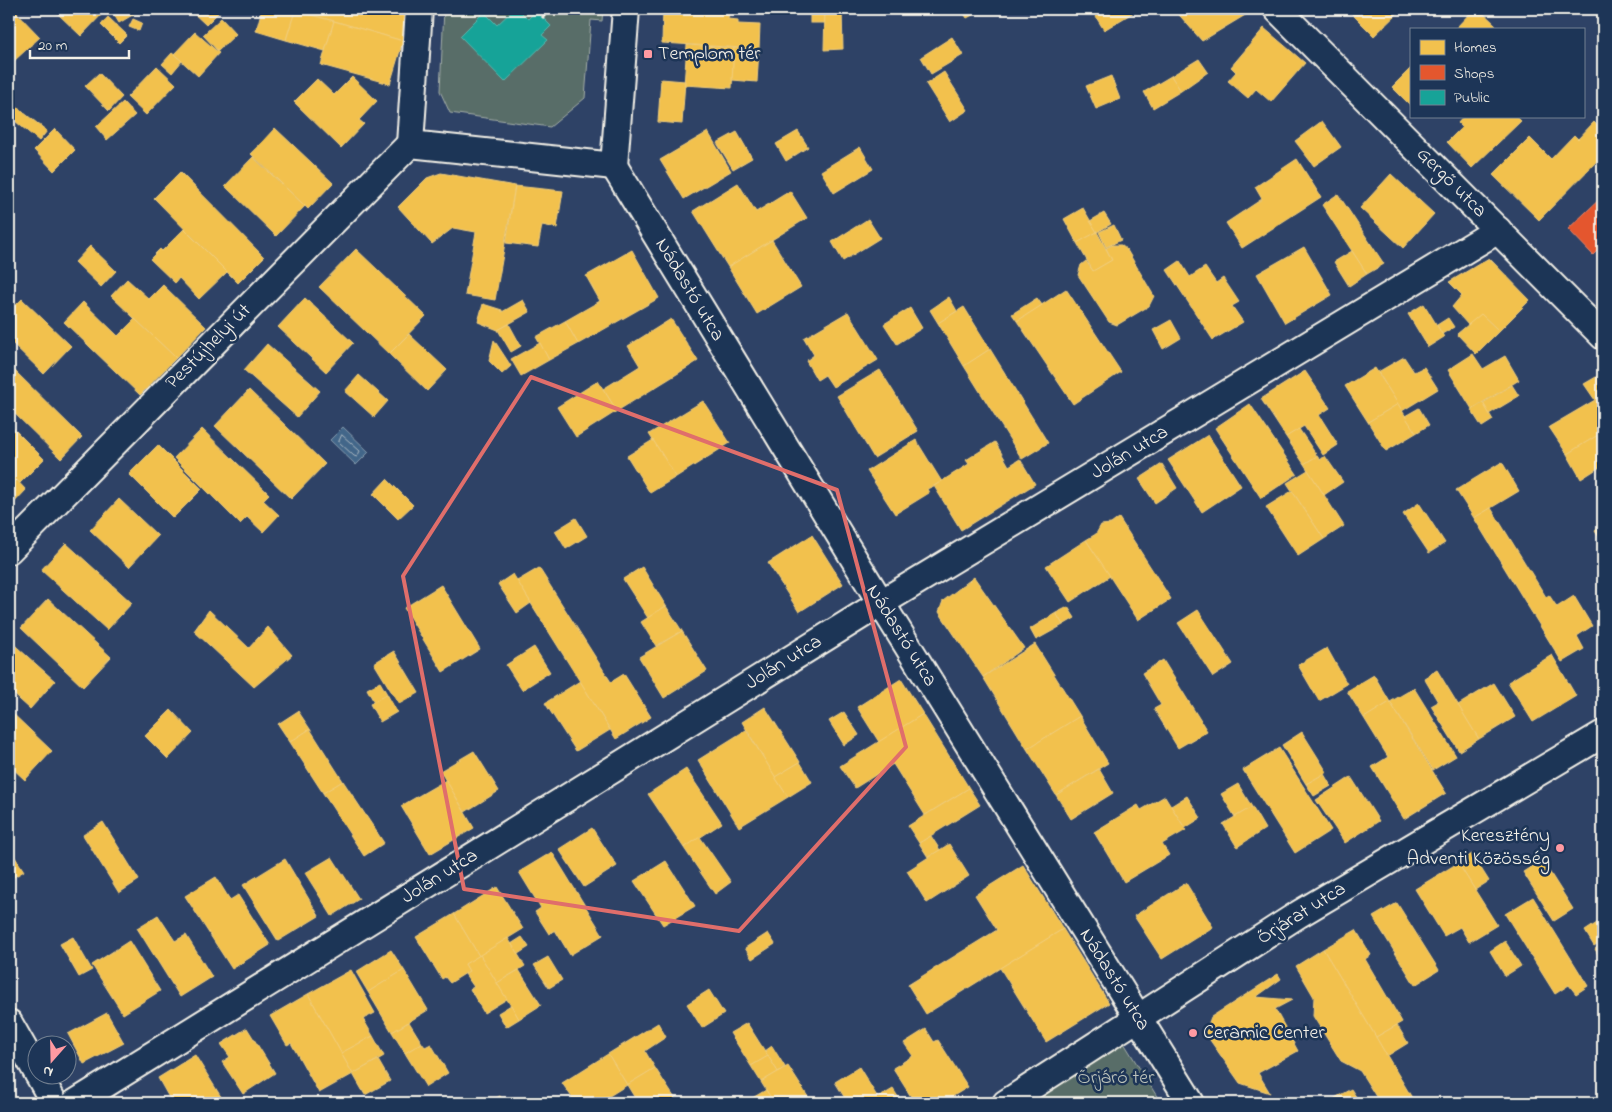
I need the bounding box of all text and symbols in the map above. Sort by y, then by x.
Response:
scale bar [30,28,129,60]
legend [1410,28,1584,118]
text: 20 m [38,35,68,57]
text: Homes [1454,37,1497,59]
place label: Templom tér [658,40,761,69]
marker: Templom tér [642,48,654,60]
text: Shops [1454,63,1494,85]
text: Public [1454,87,1490,109]
street label: Gergő utca [1408,141,1493,226]
street label: Nádastó utca [647,233,731,347]
street label: Pestújhelyi út [159,297,259,397]
street label: Jolán utca [1086,419,1174,487]
street label: Nádastó utca [858,579,944,693]
street label: Jolán utca [740,628,828,698]
place label: Keresztény Adventi Közösség [1407,822,1550,875]
street label: Jolán utca [396,842,484,912]
marker: Keresztény Adventi Közösség [1554,842,1566,854]
street label: Őrjárat utca [1252,875,1352,953]
street label: Nádastó utca [1071,923,1157,1037]
place label: Ceramic Center [1203,1019,1325,1048]
marker: Ceramic Center [1187,1027,1199,1039]
north arrow [28,1034,78,1084]
text: N [40,1059,56,1082]
park label: Őrjáró tér [1078,1064,1155,1093]

